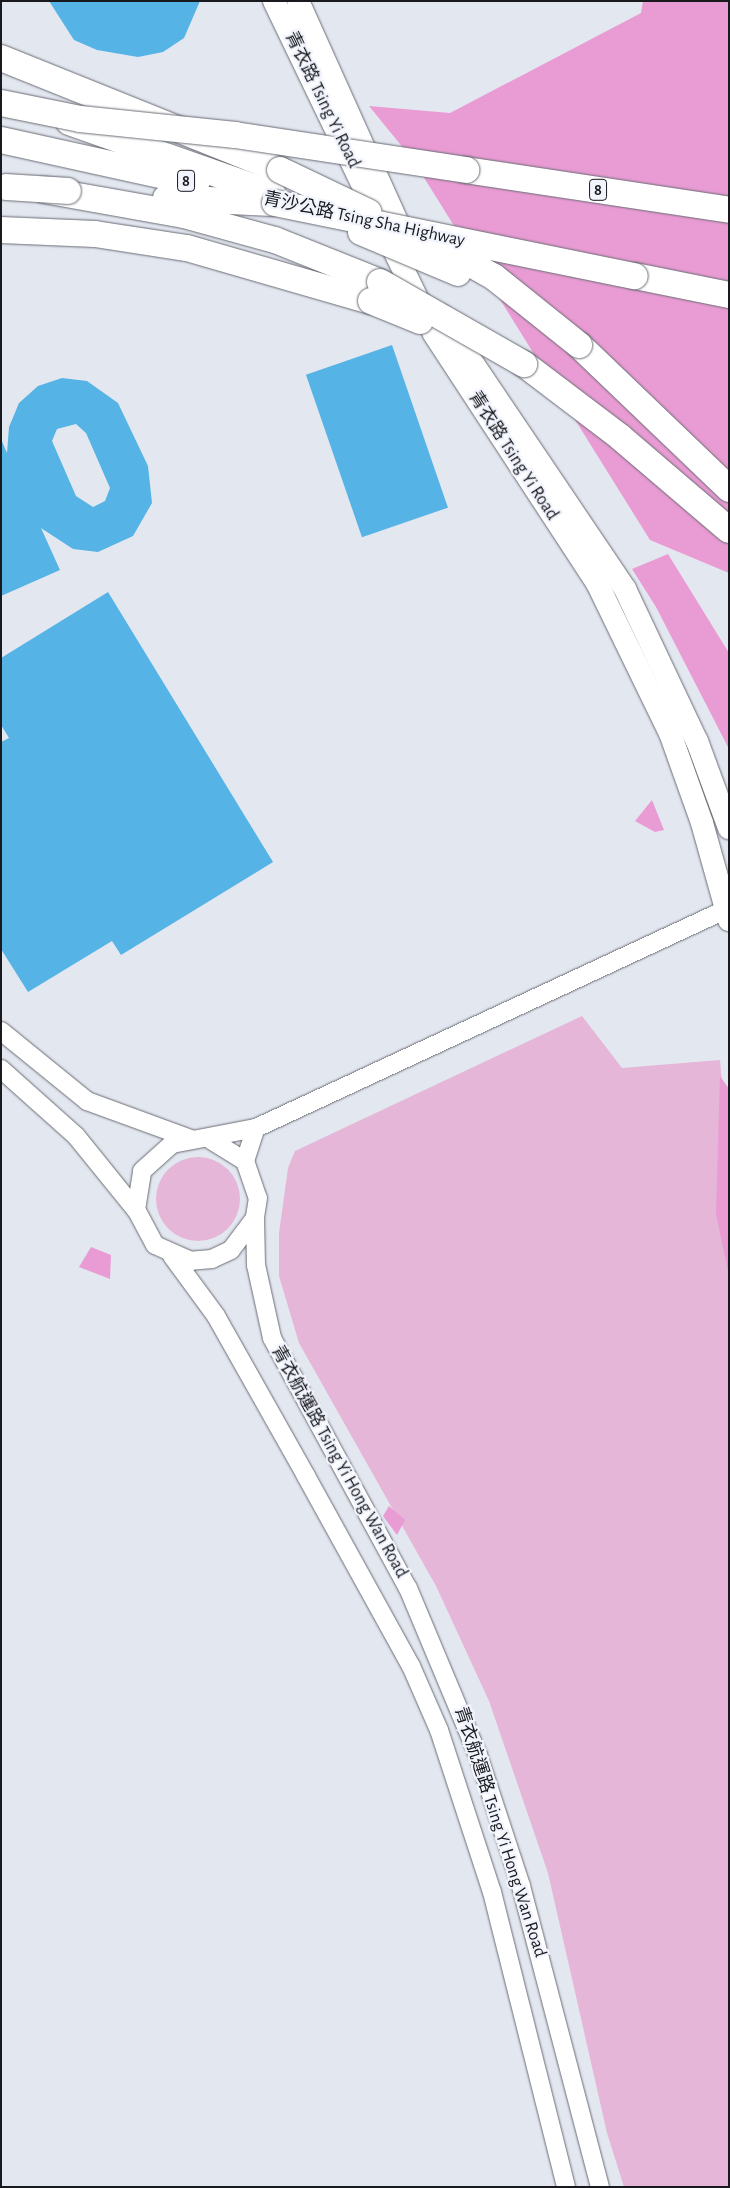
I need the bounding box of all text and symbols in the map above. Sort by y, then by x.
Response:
street label: 青衣路 Tsing Yi Road [280,28,364,172]
road number: 8 [176,168,196,195]
road number: 8 [588,176,608,204]
street label: 青沙公路 Tsing Sha Highway [261,188,467,252]
street label: 青衣路 Tsing Yi Road [463,388,563,524]
street label: 青衣航運路 Tsing Yi Hong Wan Road [266,1342,412,1582]
street label: 青衣航運路 Tsing Yi Hong Wan Road [449,1704,551,1960]

